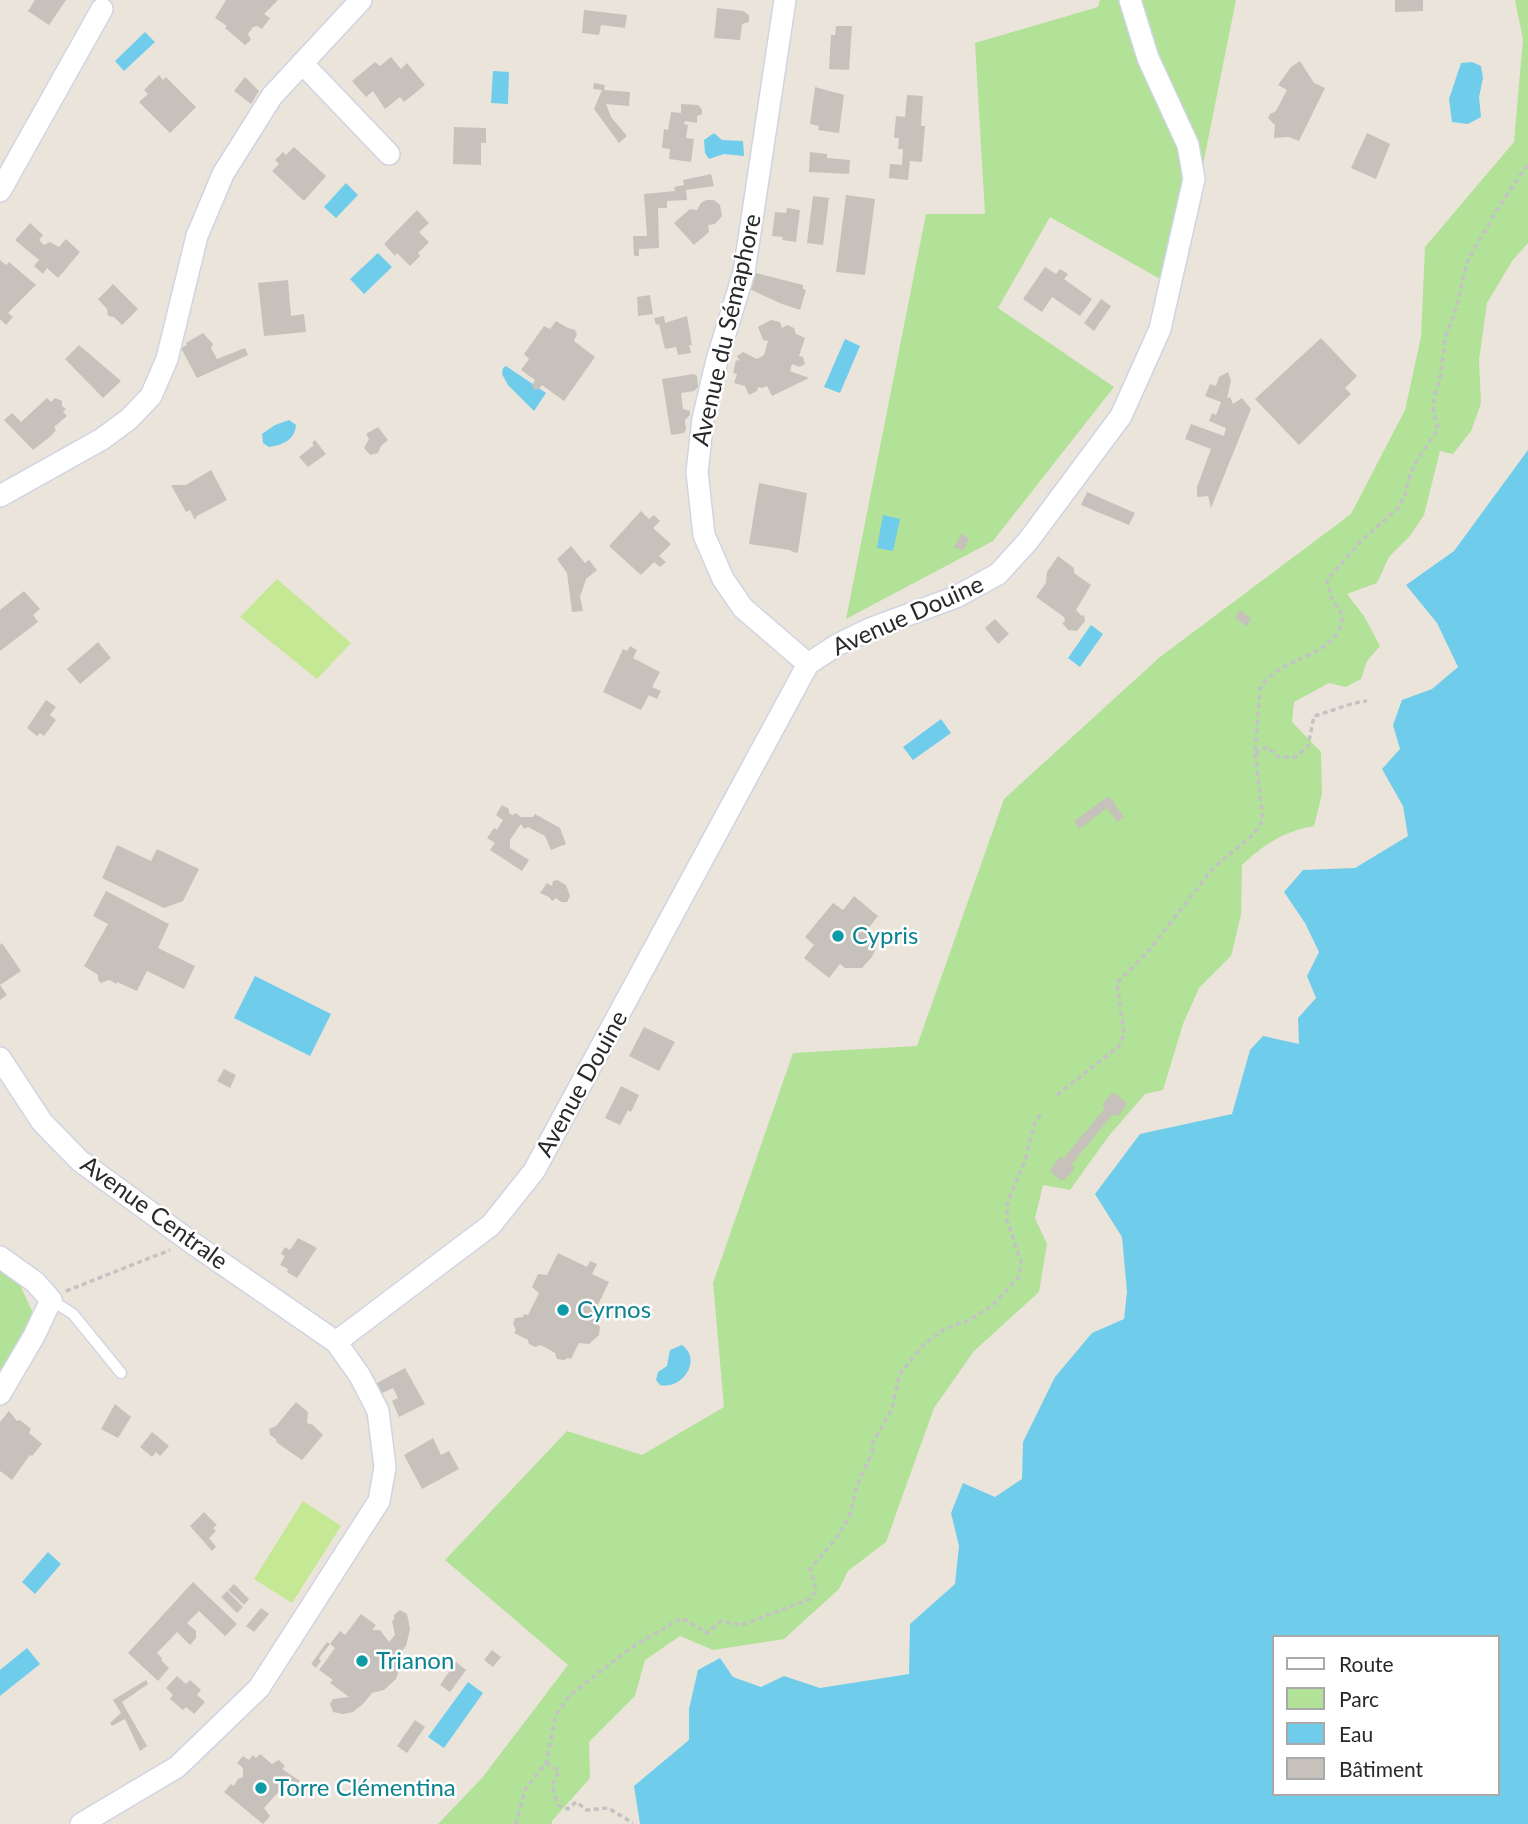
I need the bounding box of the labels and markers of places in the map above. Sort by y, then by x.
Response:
place label: Cypris [852,922,918,950]
marker: Cypris [830,928,846,944]
place label: Cyrnos [577,1296,651,1324]
marker: Cyrnos [555,1302,571,1318]
place label: Trianon [376,1647,454,1675]
marker: Trianon [354,1653,370,1669]
place label: Torre Clémentina [275,1774,456,1802]
marker: Torre Clémentina [253,1780,269,1796]

